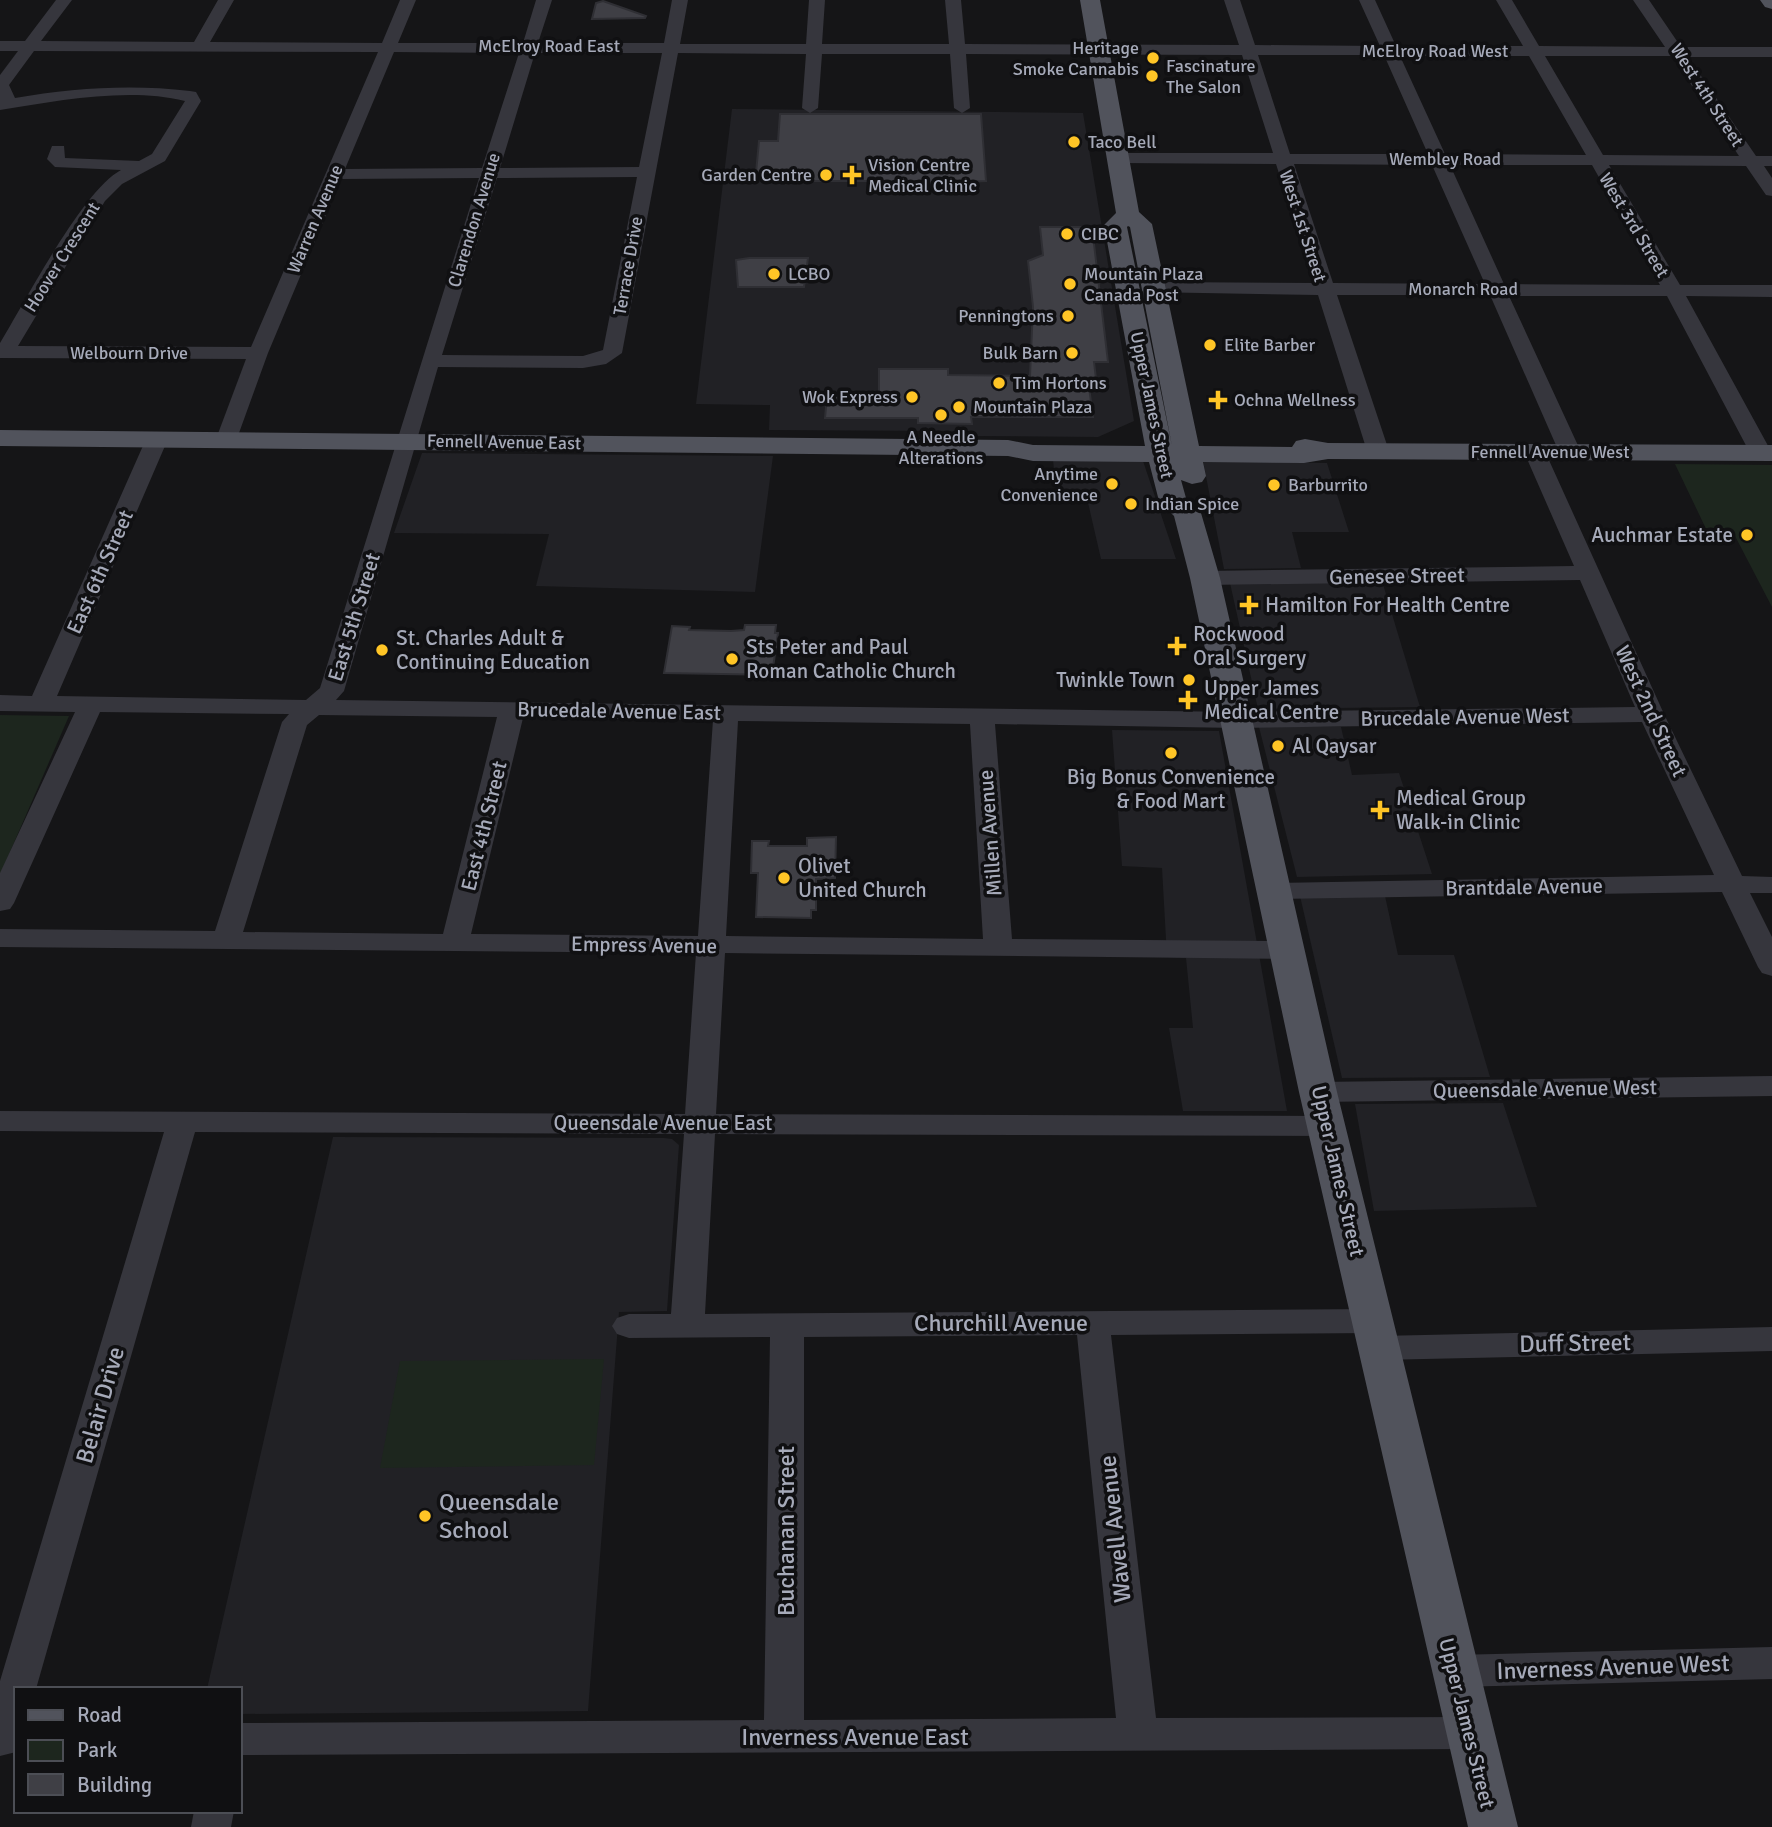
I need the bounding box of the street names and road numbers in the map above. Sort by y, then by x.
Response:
street label: McElroy Road East [478,35,620,57]
street label: West 4th Street [1666,39,1748,151]
street label: McElroy Road West [1362,40,1508,62]
street label: Wembley Road [1389,148,1501,170]
street label: Clarendon Avenue [443,150,505,290]
street label: Warren Avenue [282,161,348,277]
street label: West 1st Street [1275,167,1331,285]
street label: West 3rd Street [1594,169,1674,281]
street label: Hoover Crescent [19,198,105,316]
street label: Terrace Drive [608,215,648,317]
street label: Monarch Road [1408,278,1518,300]
street label: Upper James Street [1126,330,1178,480]
street label: Welbourn Drive [70,342,188,364]
street label: Fennell Avenue East [427,430,581,454]
street label: Fennell Avenue West [1471,441,1629,463]
street label: East 6th Street [61,506,139,638]
street label: East 5th Street [322,550,386,684]
street label: Genesee Street [1329,562,1465,590]
street label: West 2nd Street [1609,641,1693,781]
street label: Brucedale Avenue East [517,696,721,726]
street label: Brucedale Avenue West [1360,702,1570,732]
street label: East 4th Street [455,758,513,894]
street label: Millen Avenue [973,769,1007,897]
street label: Brantdale Avenue [1445,873,1603,901]
street label: Empress Avenue [571,931,717,959]
street label: Queensdale Avenue West [1433,1074,1657,1104]
street label: Upper James Street [1306,1083,1370,1259]
street label: Queensdale Avenue East [554,1110,772,1136]
street label: Churchill Avenue [914,1308,1088,1338]
street label: Duff Street [1519,1327,1631,1359]
street label: Belair Drive [69,1343,131,1467]
street label: Buchanan Street [771,1446,801,1616]
street label: Wavell Avenue [1092,1454,1138,1604]
street label: Upper James Street [1433,1635,1501,1811]
street label: Inverness Avenue West [1496,1648,1730,1686]
street label: Inverness Avenue East [741,1722,969,1752]

